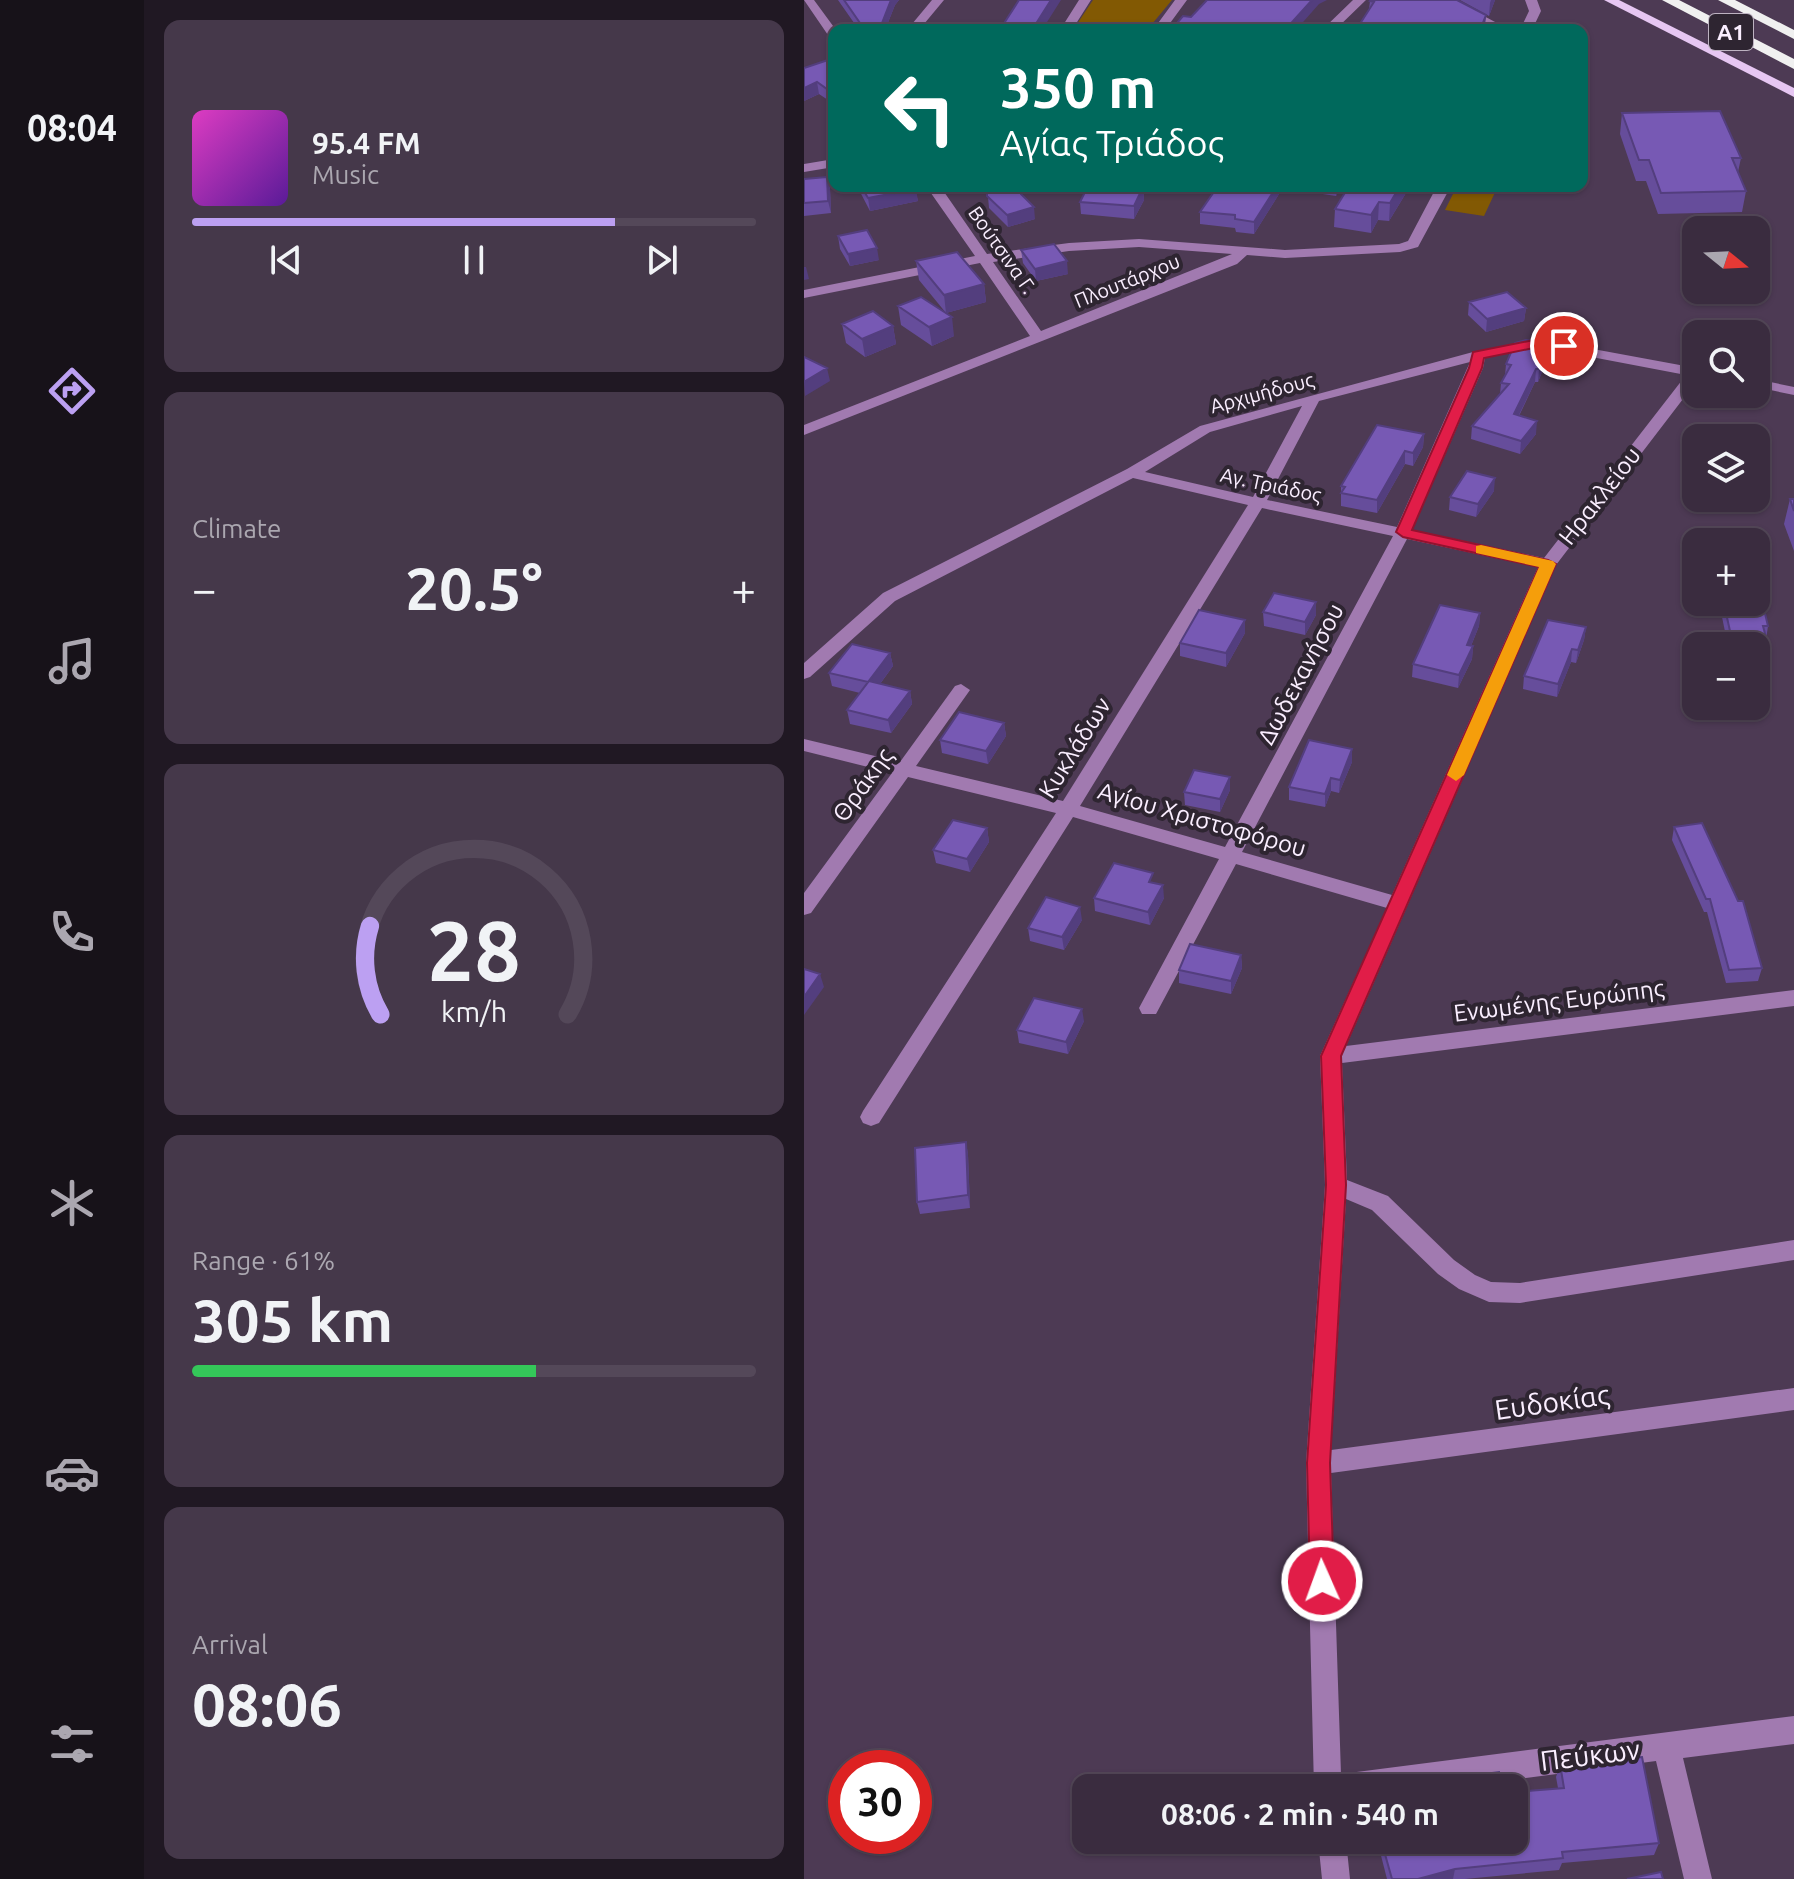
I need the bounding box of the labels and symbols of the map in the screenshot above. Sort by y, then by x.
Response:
road number: Α1 [1709,14,1753,50]
street label: Βούτσινα Γ. [964,202,1041,298]
north arrow [1682,216,1770,304]
street label: Πλουτάρχου [1071,249,1183,312]
pin [1530,312,1598,380]
street label: Αρχιμήδους [1207,368,1316,417]
street label: Ηρακλείου [1553,442,1646,550]
street label: Αγ. Τριάδος [1219,463,1324,506]
street label: Δωδεκανήσου [1252,599,1349,749]
street label: Κυκλάδων [1033,692,1116,803]
street label: Θράκης [827,743,898,827]
street label: Αγίου Χριστοφόρου [1095,777,1309,862]
street label: Ενωμένης Ευρώπης [1452,974,1666,1027]
street label: Ευδοκίας [1493,1378,1612,1426]
position arrow [1280,1539,1364,1623]
street label: Πεύκων [1538,1733,1642,1776]
speed limit sign: 30 [828,1750,932,1854]

